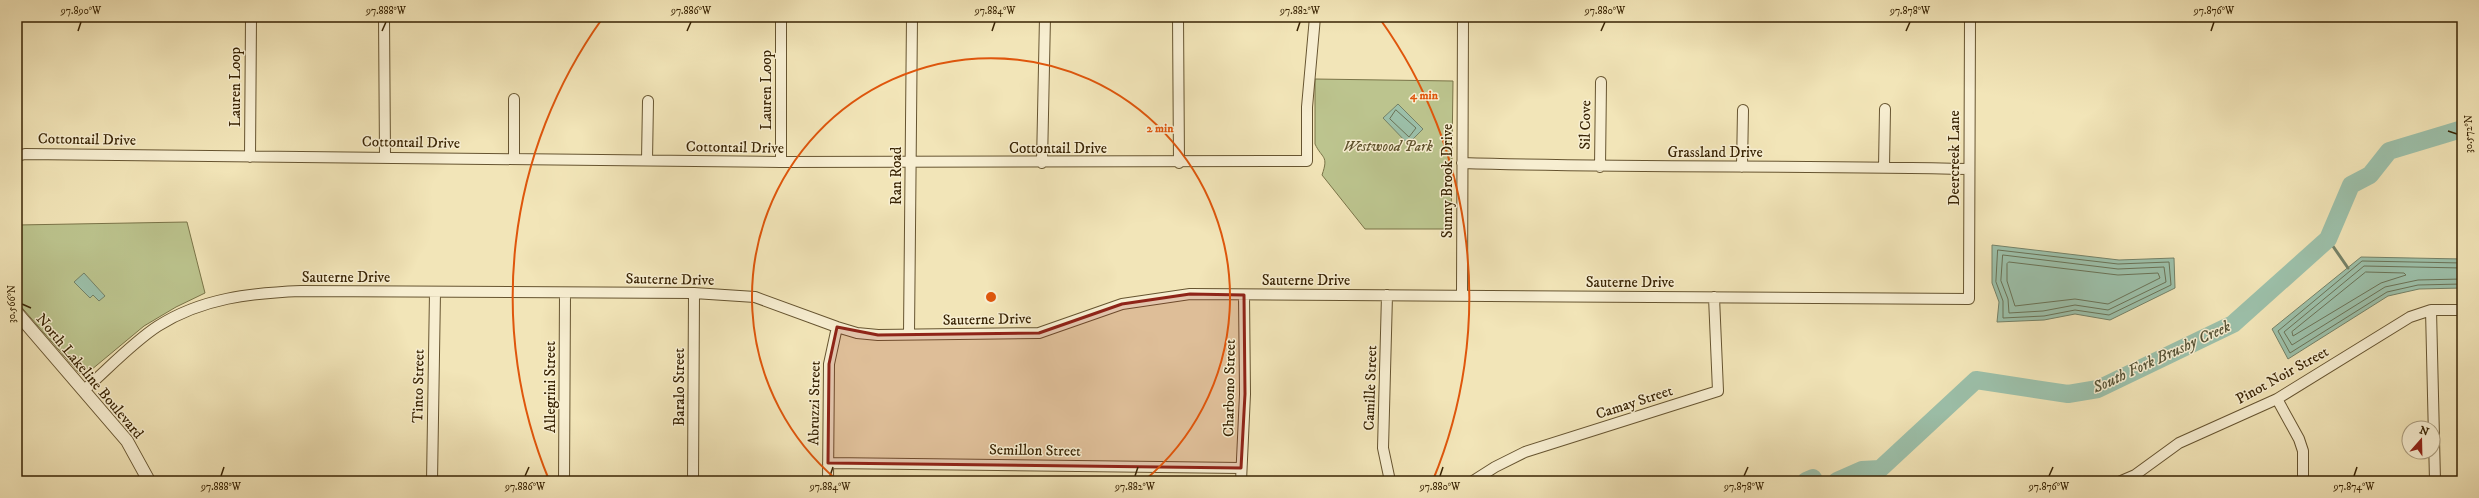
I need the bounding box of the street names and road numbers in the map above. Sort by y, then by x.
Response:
street label: Lauren Loop [226,46,245,127]
street label: Lauren Loop [757,49,776,130]
street label: Sil Cove [1576,100,1595,150]
street label: Deercreek Lane [1945,110,1964,206]
street label: Sunny Brook Drive [1438,124,1457,238]
street label: Cottontail Drive [38,129,136,150]
street label: Cottontail Drive [362,132,460,153]
street label: Cottontail Drive [686,137,784,158]
street label: Cottontail Drive [1009,139,1107,158]
street label: Grassland Drive [1667,143,1763,162]
street label: Ran Road [887,146,906,205]
street label: Sauterne Drive [302,268,390,287]
street label: Sauterne Drive [625,269,715,290]
street label: Sauterne Drive [1262,271,1350,290]
street label: Sauterne Drive [1586,273,1674,292]
street label: Sauterne Drive [942,309,1032,330]
street label: North Lakeline Boulevard [32,310,148,443]
street label: Charbono Street [1219,339,1240,437]
street label: Allegrini Street [541,341,560,433]
street label: Pinot Noir Street [2233,342,2332,409]
street label: Camille Street [1360,345,1381,431]
street label: Baralo Street [670,348,689,426]
street label: Tinto Street [408,349,429,423]
street label: Abruzzi Street [804,360,825,446]
street label: Camay Street [1593,381,1675,424]
street label: Semillon Street [989,440,1081,461]

